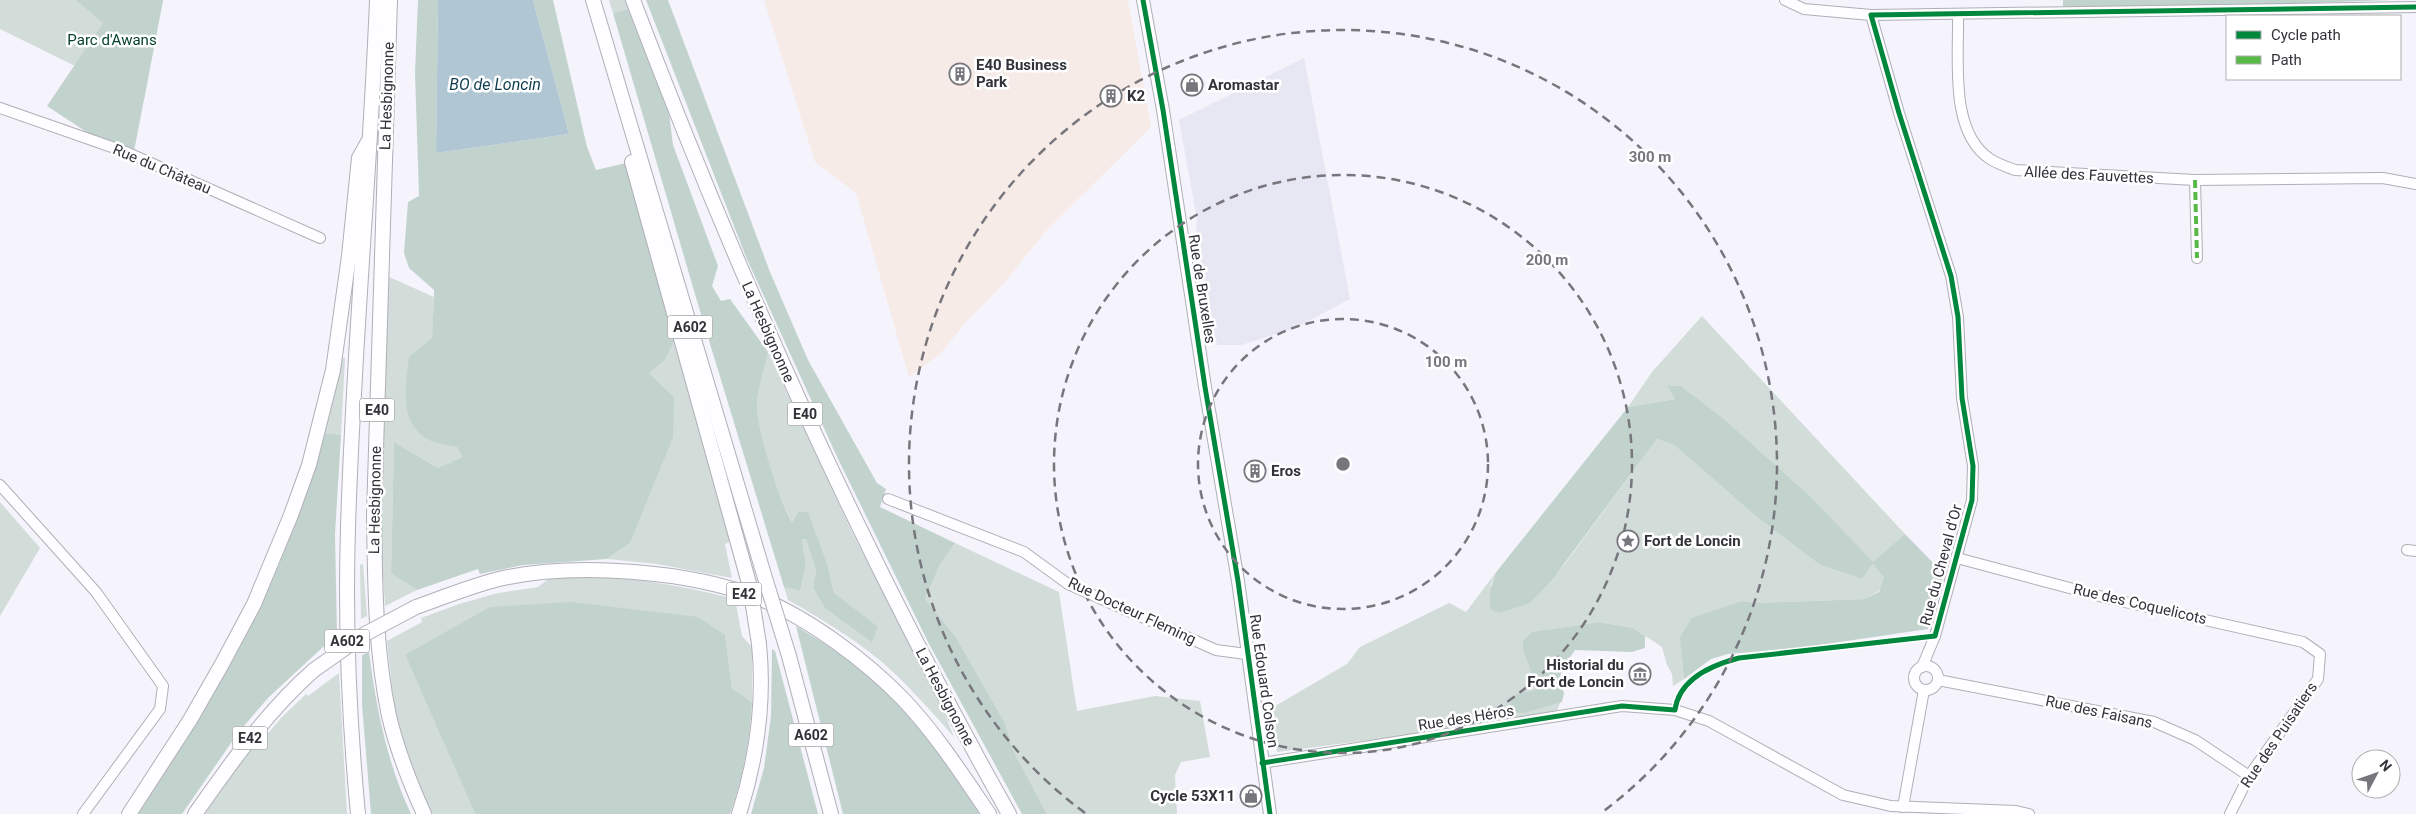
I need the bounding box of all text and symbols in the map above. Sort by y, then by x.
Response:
legend [2226,15,2401,80]
text: Cycle path [2271,26,2341,44]
park label: Parc d'Awans [67,31,157,49]
street label: La Hesbignonne [376,42,398,150]
text: Path [2271,51,2302,69]
place label: E40 Business Park [976,56,1067,91]
building icon: E40 Business Park [948,62,972,86]
shop icon: Aromastar [1180,73,1204,97]
water label: BO de Loncin [449,75,541,94]
place label: Aromastar [1208,76,1280,94]
building icon: K2 [1099,84,1123,108]
place label: K2 [1127,87,1146,105]
street label: Rue du Château [110,140,214,198]
text: 300 m [1629,148,1671,166]
street label: Allée des Fauvettes [2024,163,2154,187]
street label: Rue de Bruxelles [1184,233,1220,345]
text: 200 m [1526,251,1568,269]
street label: La Hesbignonne [738,279,798,385]
road number: A602 [668,316,712,338]
text: 100 m [1425,353,1467,371]
road number: E40 [360,398,394,422]
road number: E40 [788,402,822,426]
street label: La Hesbignonne [365,446,385,554]
centre of rings [1334,455,1352,473]
building icon: Eros [1243,459,1267,483]
place label: Eros [1271,462,1301,480]
street label: Rue du Cheval d'Or [1916,502,1966,628]
place icon: Fort de Loncin [1616,529,1640,553]
place label: Fort de Loncin [1644,532,1741,550]
street label: Rue Docteur Fleming [1065,574,1199,648]
street label: Rue des Coquelicots [2071,580,2209,628]
road number: E42 [726,582,762,606]
street label: Rue Edouard Colson [1246,613,1282,749]
road number: A602 [324,630,370,652]
street label: La Hesbignonne [912,645,978,749]
place label: Historial du Fort de Loncin [1527,656,1624,691]
museum icon: Historial du Fort de Loncin [1628,662,1652,686]
street label: Rue des Puisatiers [2237,679,2321,791]
street label: Rue des Faisans [2044,692,2154,732]
street label: Rue des Héros [1417,702,1515,734]
road number: A602 [788,724,834,746]
road number: E42 [232,726,268,750]
north arrow [2351,749,2401,799]
text: N [2377,756,2395,774]
shop icon: Cycle 53X11 [1239,784,1263,808]
place label: Cycle 53X11 [1150,787,1235,805]

